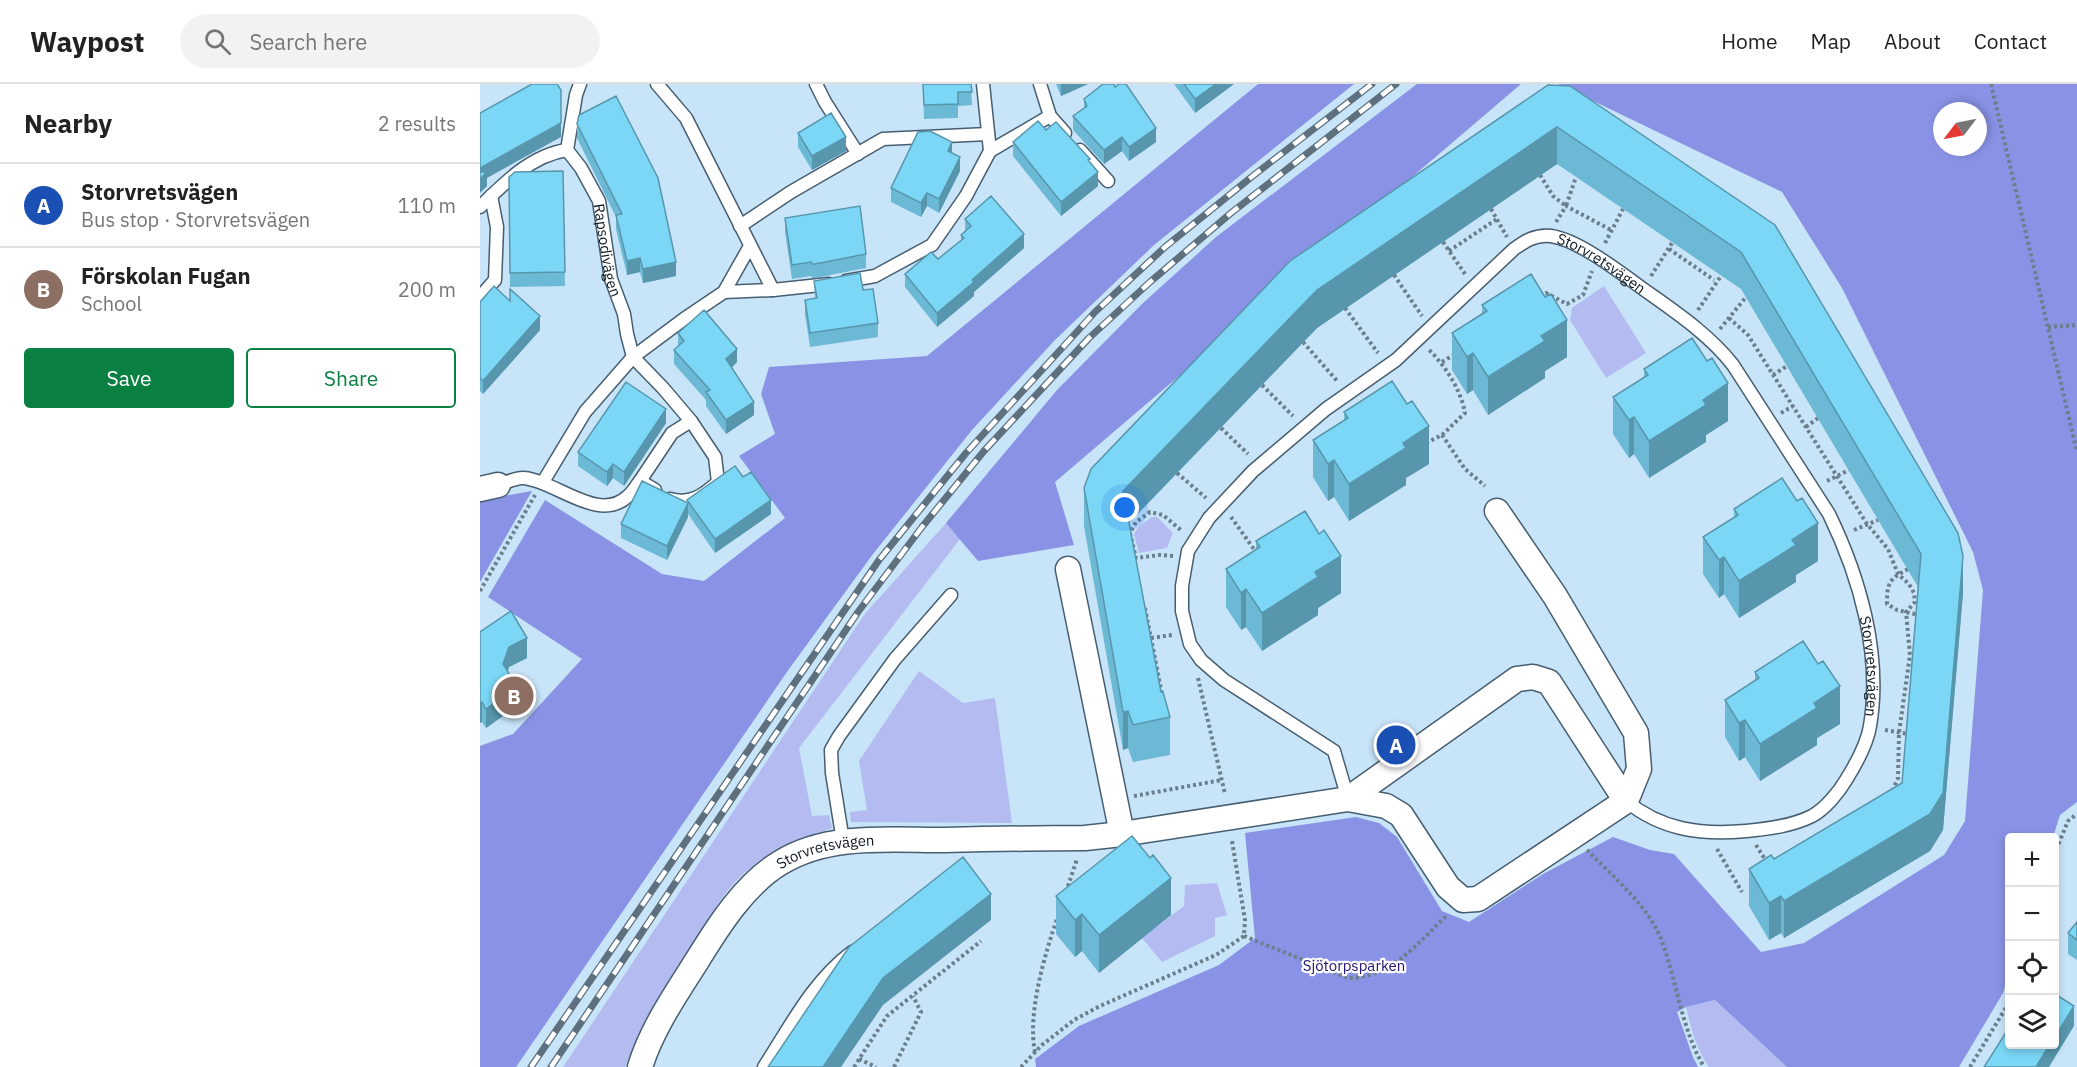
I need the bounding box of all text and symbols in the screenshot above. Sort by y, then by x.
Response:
search box [180,14,600,68]
text: Waypost [30,23,144,60]
icon: search [201,25,234,58]
text: Search here [249,27,367,56]
text: Home [1721,27,1778,55]
text: Map [1811,27,1851,55]
text: About [1884,27,1941,55]
text: Contact [1974,27,2047,55]
north arrow [1933,102,1987,156]
text: Nearby [24,106,112,140]
text: 2 results [378,110,456,137]
text: Storvretsvägen [81,177,238,206]
text: A [37,192,50,219]
text: 110 m [398,192,456,219]
street label: Rapsodivägen [590,202,626,299]
text: Bus stop · Storvretsvägen [81,206,310,233]
street label: Storvretsvägen [1555,228,1650,297]
text: Förskolan Fugan [81,261,251,290]
text: B [37,276,50,303]
text: 200 m [398,276,456,303]
text: School [81,290,142,317]
button: Save [24,348,234,408]
button: Share [246,348,456,408]
your location [1110,493,1139,522]
street label: Storvretsvägen [1856,614,1883,718]
pin: B [495,674,534,718]
pin: A [1376,722,1416,768]
street label: Storvretsvägen [772,830,875,873]
map controls [2005,833,2059,1049]
button: + [2005,833,2059,887]
button: − [2005,887,2059,941]
button: locate [2005,941,2059,995]
park label: Sjötorpsparken [1303,956,1405,975]
button: layers [2005,995,2059,1049]

